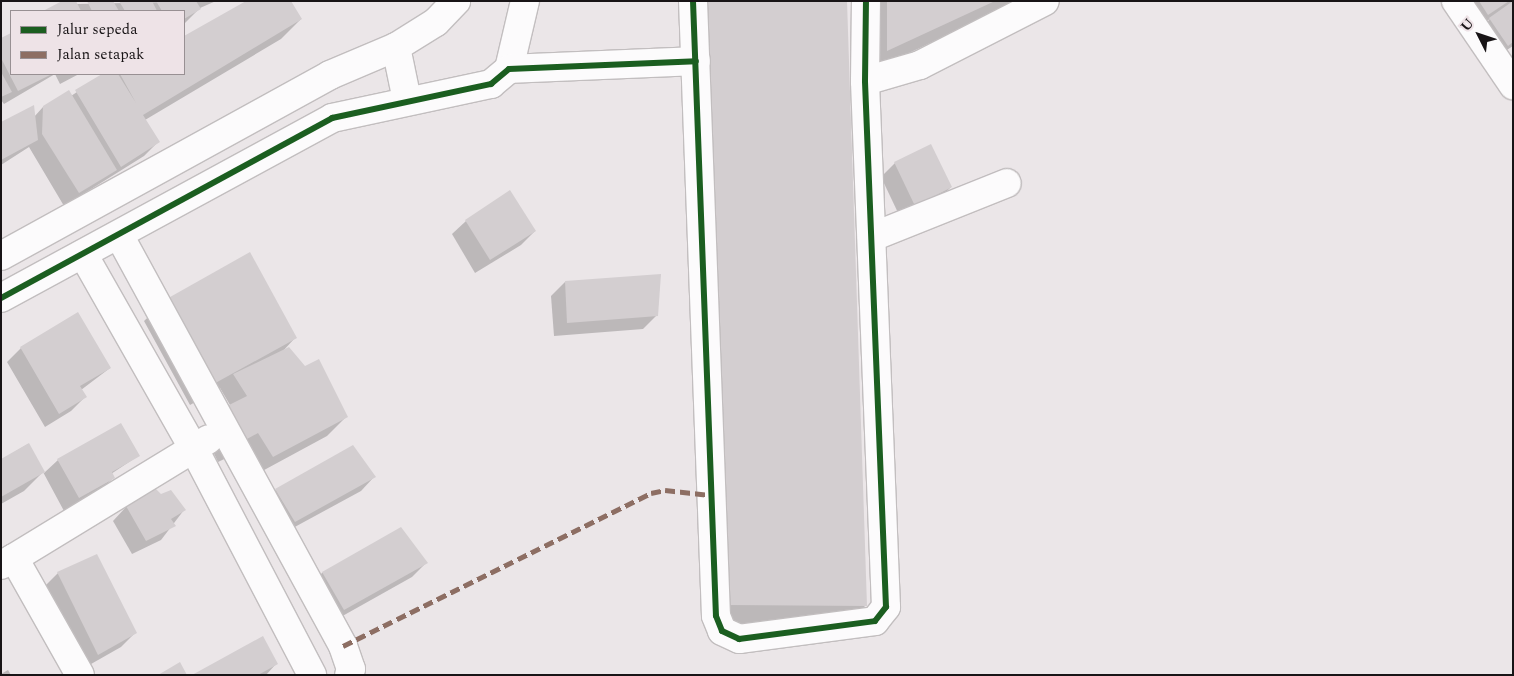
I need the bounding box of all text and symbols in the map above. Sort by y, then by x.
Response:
legend [10,10,185,75]
north arrow [1454,10,1504,60]
text: U [1456,14,1479,36]
text: Jalur sepeda [57,18,138,41]
text: Jalan setapak [57,43,144,66]

